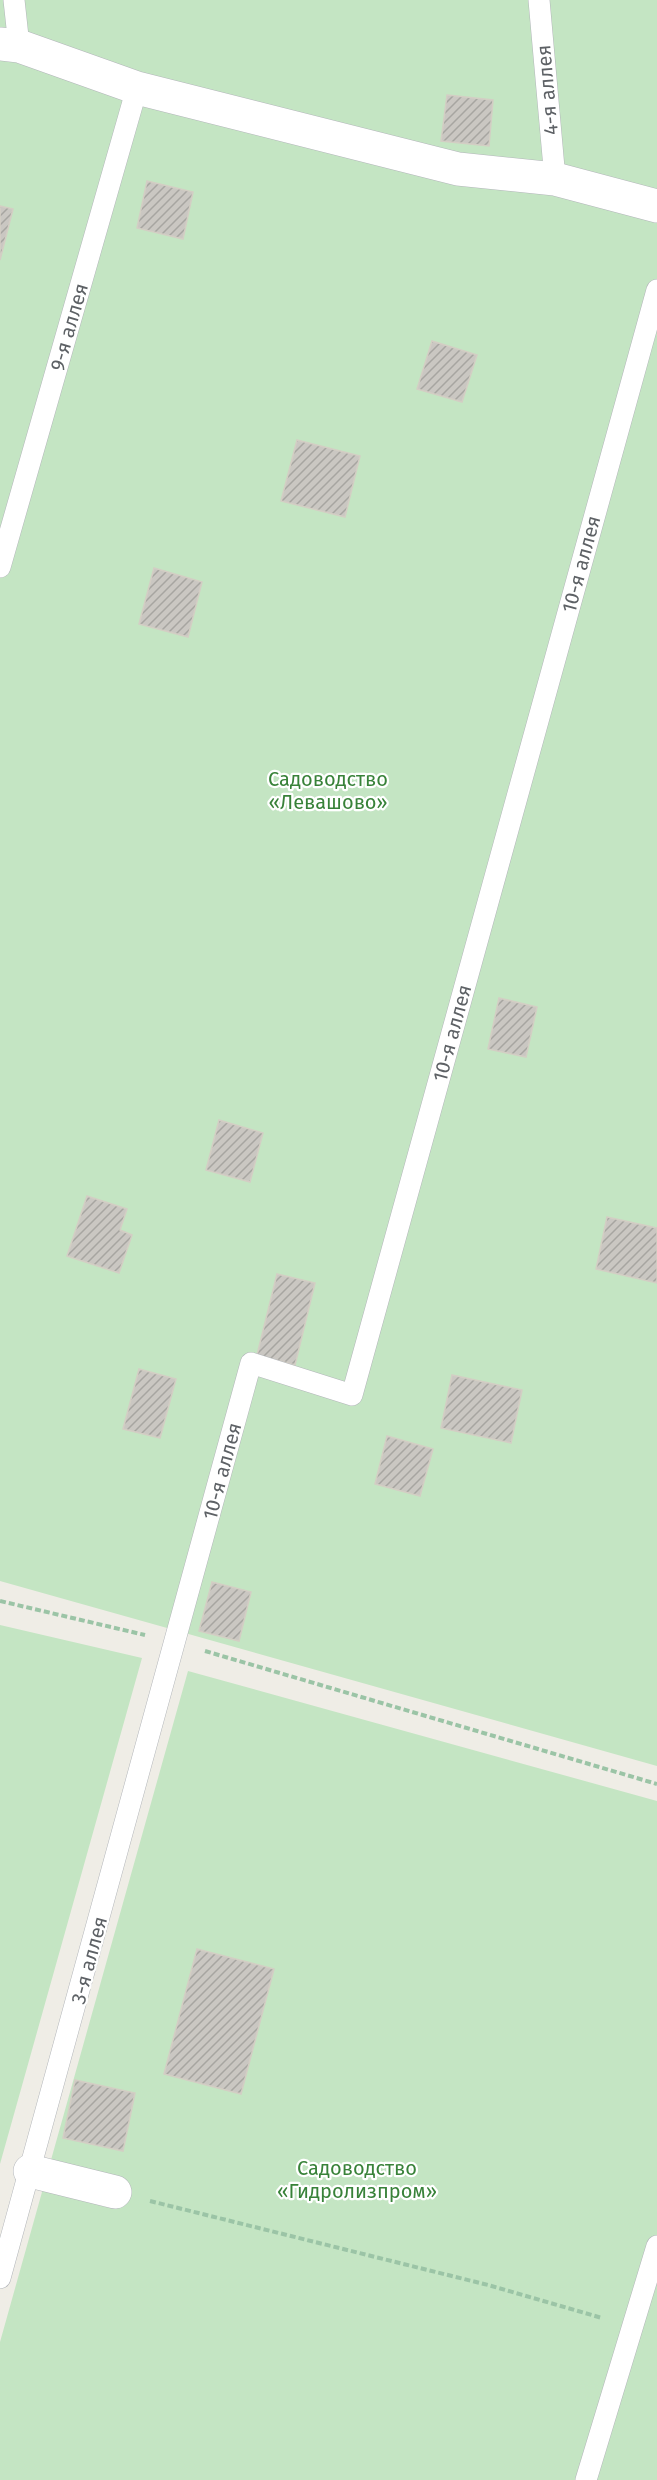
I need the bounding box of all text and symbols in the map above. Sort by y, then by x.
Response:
street label: 4-я аллея [531,44,563,136]
street label: 9-я аллея [45,280,93,374]
street label: 10-я аллея [557,513,605,615]
park label: Садоводство «Левашово» [268,767,388,814]
street label: 10-я аллея [428,982,476,1084]
street label: 10-я аллея [198,1420,246,1522]
street label: 3-я аллея [66,1914,112,2006]
park label: Садоводство «Гидролизпром» [277,2156,437,2203]

